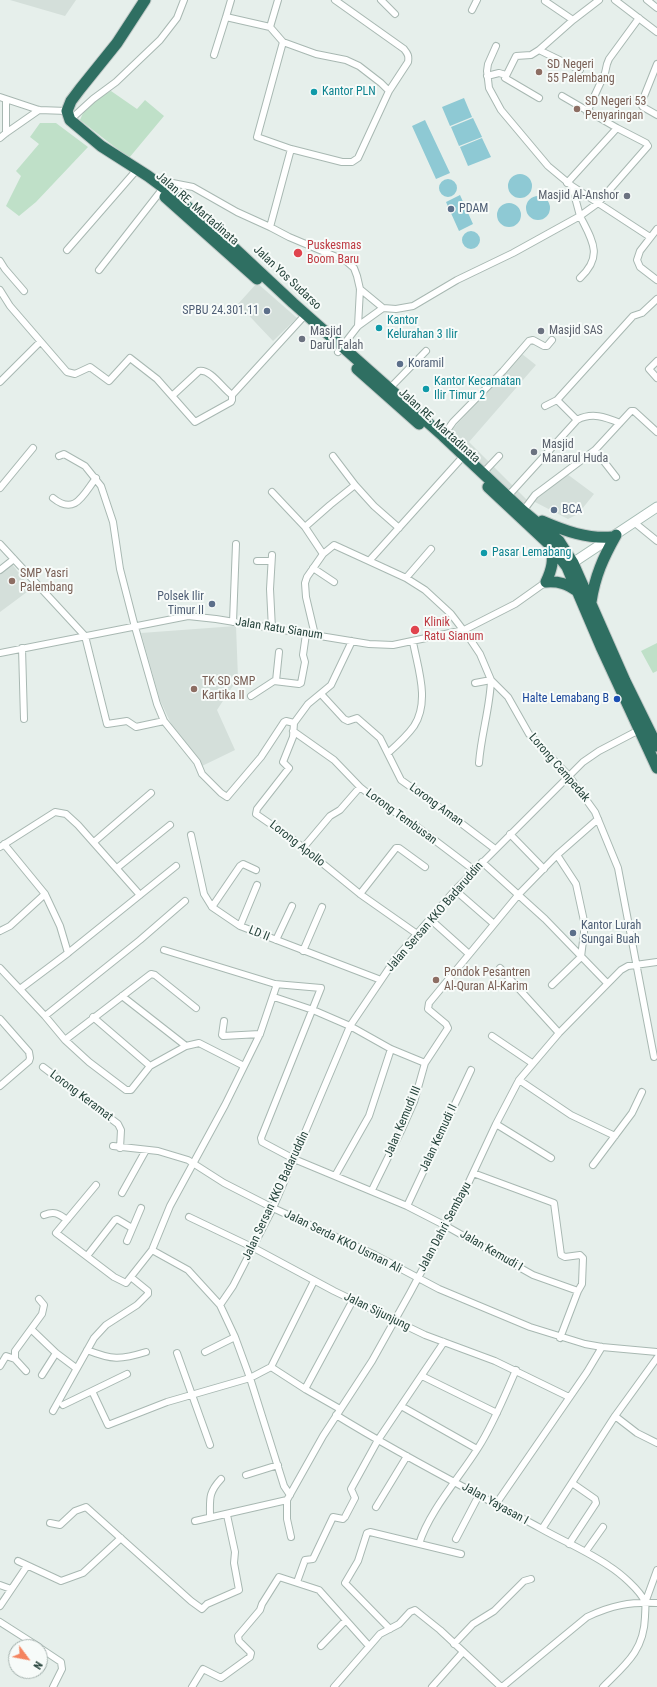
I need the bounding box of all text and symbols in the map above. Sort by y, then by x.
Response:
place label: SD Negeri 55 Palembang [547,58,615,86]
marker: SD Negeri 55 Palembang [534,67,544,77]
place label: Kantor PLN [322,85,376,99]
marker: Kantor PLN [309,87,319,97]
place label: SD Negeri 53 Penyaringan [585,95,646,123]
marker: SD Negeri 53 Penyaringan [572,104,582,114]
street label: Jalan RE. Martadinata [153,169,241,249]
place label: Masjid Al-Anshor [538,189,619,203]
marker: Masjid Al-Anshor [622,191,632,201]
place label: PDAM [459,202,488,216]
marker: PDAM [446,204,456,214]
place label: Puskesmas Boom Baru [307,239,362,267]
street label: Jalan Yos Sudarso [250,243,324,313]
marker: Puskesmas Boom Baru [292,247,304,259]
place label: SPBU 24.301.11 [182,304,259,318]
marker: SPBU 24.301.11 [262,306,272,316]
place label: Kantor Kelurahan 3 Ilir [387,314,458,342]
marker: Kantor Kelurahan 3 Ilir [374,323,384,333]
place label: Masjid SAS [549,324,603,338]
place label: Masjid Darul Falah [310,325,363,353]
marker: Masjid SAS [536,326,546,336]
marker: Masjid Darul Falah [297,334,307,344]
place label: Koramil [408,357,444,371]
marker: Koramil [395,359,405,369]
place label: Kantor Kecamatan Ilir Timur 2 [434,375,521,403]
marker: Kantor Kecamatan Ilir Timur 2 [421,384,431,394]
street label: Jalan RE. Martadinata [395,386,483,466]
place label: Masjid Manarul Huda [542,438,608,466]
marker: Masjid Manarul Huda [529,447,539,457]
place label: BCA [562,503,582,517]
marker: BCA [549,505,559,515]
place label: Pasar Lemabang [492,546,571,560]
marker: Pasar Lemabang [479,548,489,558]
place label: SMP Yasri Palembang [20,567,73,595]
marker: SMP Yasri Palembang [7,576,17,586]
place label: Polsek Ilir Timur II [157,590,204,618]
marker: Polsek Ilir Timur II [207,599,217,609]
street label: Jalan Ratu Sianum [234,615,324,643]
place label: Klinik Ratu Sianum [424,616,484,644]
marker: Klinik Ratu Sianum [409,624,421,636]
place label: TK SD SMP Kartika II [202,675,255,703]
marker: TK SD SMP Kartika II [189,684,199,694]
place label: Halte Lemabang B [522,692,609,706]
marker: Halte Lemabang B [612,694,622,704]
street label: Lorong Cempedak [525,731,593,805]
street label: Lorong Aman [406,781,466,829]
street label: Lorong Tembusan [362,786,440,848]
street label: Lorong Apollo [266,818,328,870]
street label: Jalan Sersan KKO Badaruddin [383,859,487,975]
place label: Kantor Lurah Sungai Buah [581,919,641,947]
street label: LD II [246,923,272,945]
marker: Kantor Lurah Sungai Buah [568,928,578,938]
place label: Pondok Pesantren Al-Quran Al-Karim [444,966,530,994]
marker: Pondok Pesantren Al-Quran Al-Karim [431,975,441,985]
street label: Lorong Keramat [47,1068,115,1124]
street label: Jalan Kemudi III [382,1084,424,1160]
street label: Jalan Kemudi II [417,1102,461,1174]
street label: Jalan Sersan KKO Badaruddin [240,1129,312,1263]
street label: Jalan Dahri Sembayu [415,1180,475,1274]
street label: Jalan Serda KKO Usman Ali [282,1207,404,1277]
street label: Jalan Kemudi I [457,1227,525,1275]
street label: Jalan Sijunjung [341,1290,413,1334]
street label: Jalan Yayasan I [459,1480,531,1528]
north arrow [8,1639,48,1679]
text: N [30,1659,45,1671]

